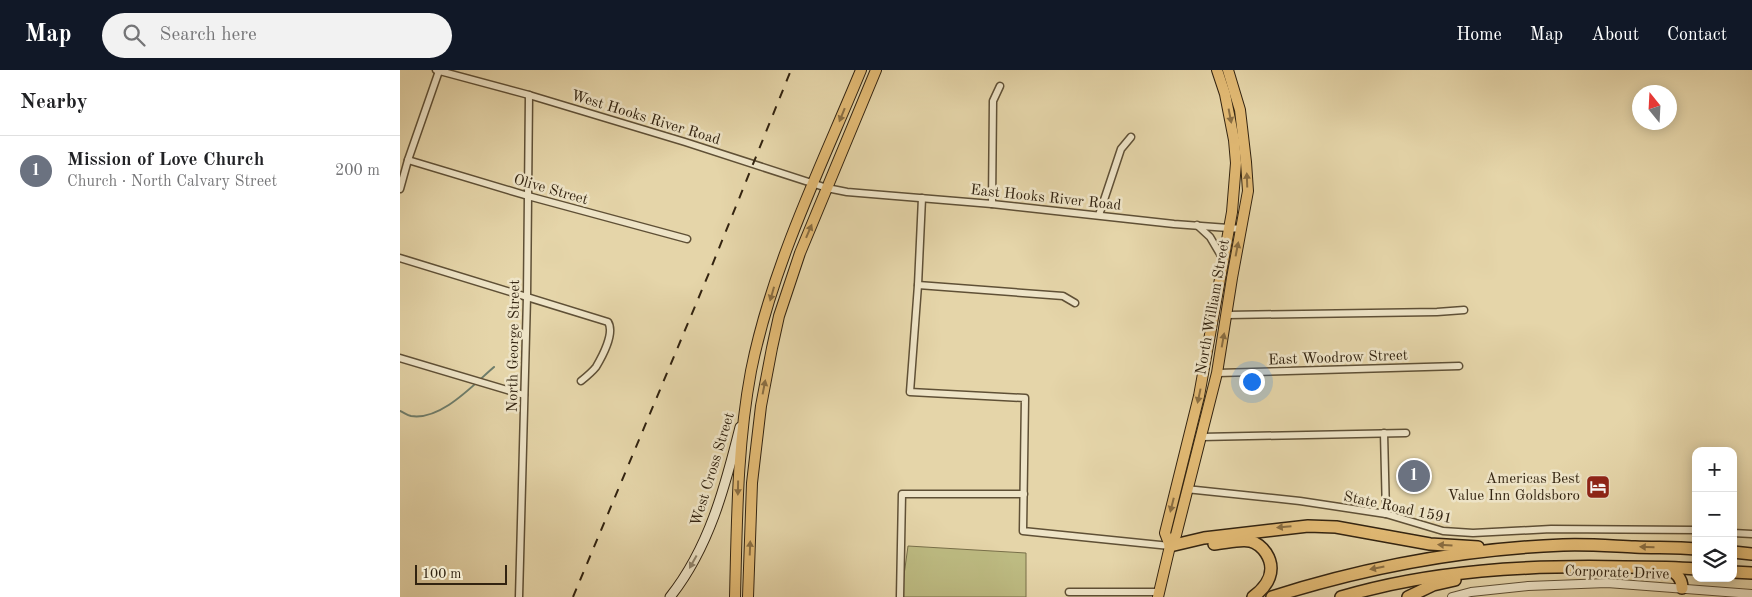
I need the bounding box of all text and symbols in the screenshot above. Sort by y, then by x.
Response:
search box [102,13,452,58]
icon: search [120,21,148,49]
text: Map [25,23,72,47]
text: Search here [160,26,257,45]
text: Home [1456,26,1502,44]
text: Map [1530,26,1563,44]
text: About [1591,26,1639,44]
text: Contact [1667,26,1727,44]
north arrow [1632,85,1677,130]
street label: West Hooks River Road [569,89,722,148]
text: Nearby [20,92,88,113]
one-way arrow [838,108,846,122]
one-way arrow [1226,108,1234,124]
text: Mission of Love Church [67,151,264,170]
text: 1 [31,163,41,179]
text: 200 m [335,163,380,179]
one-way arrow [1243,172,1251,188]
street label: Olive Street [512,173,590,208]
text: Church · North Calvary Street [67,174,277,190]
street label: East Hooks River Road [970,183,1122,214]
one-way arrow [806,224,814,238]
street label: North William Street [1194,238,1233,376]
one-way arrow [1234,241,1242,257]
street label: North George Street [506,279,523,413]
one-way arrow [767,286,775,301]
one-way arrow [1219,332,1227,348]
street label: East Woodrow Street [1268,349,1408,368]
your location [1239,369,1265,395]
one-way arrow [761,378,769,394]
one-way arrow [1195,389,1203,404]
street label: West Cross Street [689,411,738,528]
map controls [1692,447,1737,582]
button: + [1692,447,1737,492]
pin: 1 [1398,457,1430,495]
place label: Americas Best Value Inn Goldsboro [1447,472,1580,504]
hotel icon: Americas Best Value Inn Goldsboro [1585,474,1611,500]
one-way arrow [733,480,741,496]
street label: State Road 1591 [1342,490,1453,527]
button: − [1692,492,1737,537]
one-way arrow [1168,497,1176,512]
one-way arrow [1276,524,1292,532]
button: layers [1692,537,1737,582]
one-way arrow [746,540,754,556]
one-way arrow [1437,541,1453,549]
one-way arrow [1639,543,1655,551]
one-way arrow [689,555,697,570]
scale bar [415,562,508,585]
street label: Corporate Drive [1564,564,1670,583]
one-way arrow [1368,565,1384,573]
text: 100 m [422,567,461,581]

